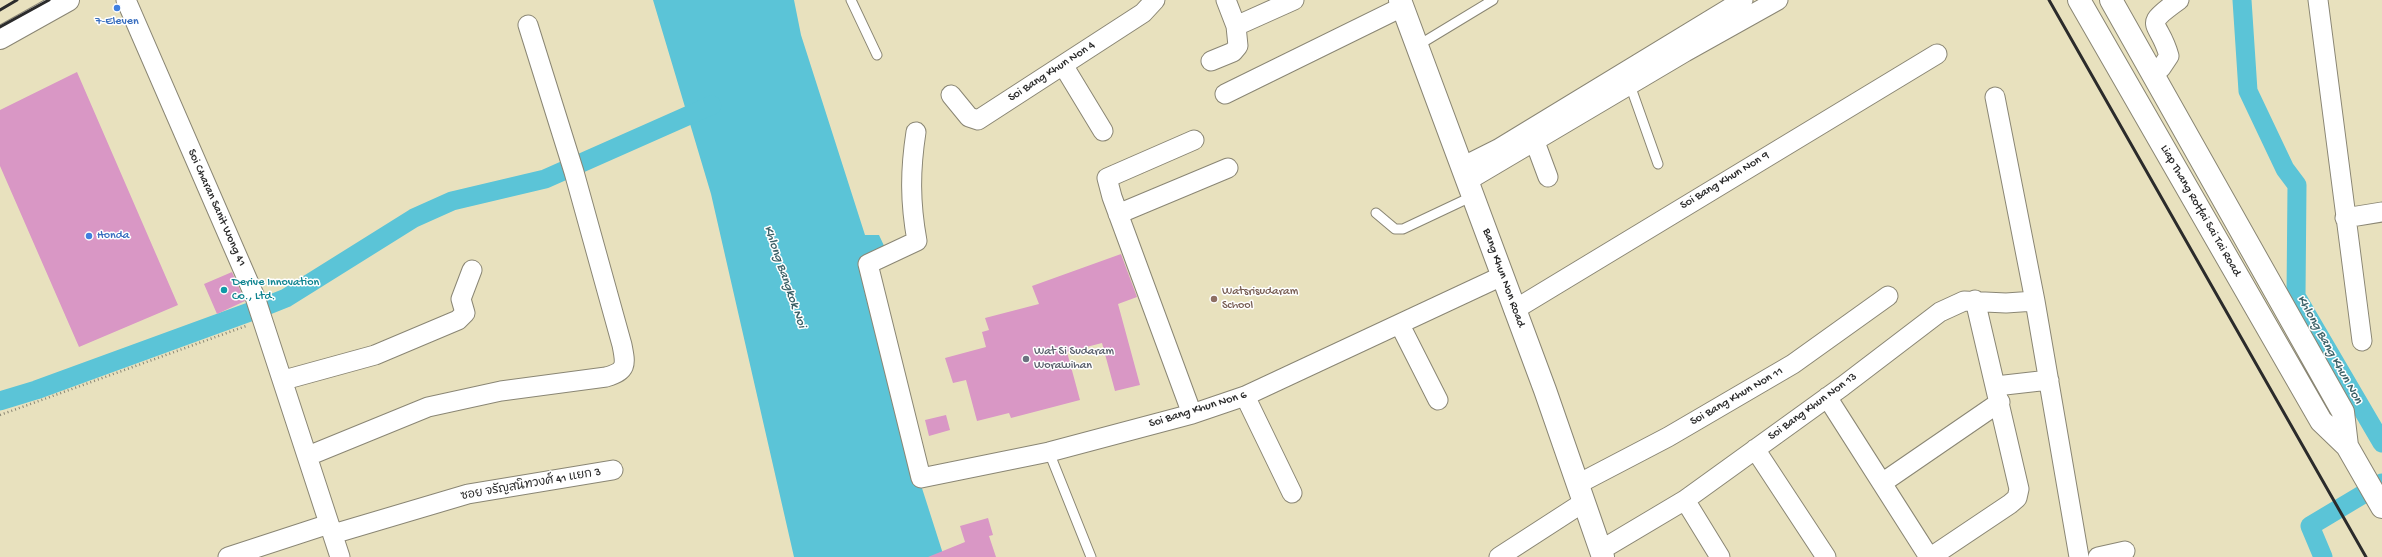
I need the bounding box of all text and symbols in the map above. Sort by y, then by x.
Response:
marker: 7-Eleven [112,3,122,13]
place label: 7-Eleven [95,15,139,29]
street label: Soi Bang Khun Non 4 [1006,38,1098,106]
street label: Liap Thang Rotfai Sai Tai Road [2156,143,2244,279]
street label: Soi Charan Sanit Wong 41 [184,147,248,269]
street label: Soi Bang Khun Non 9 [1678,149,1772,213]
water label: Khlong Bangkok Noi [759,224,809,330]
street label: Bang Khun Non Road [1478,227,1528,329]
place label: Honda [97,229,129,243]
marker: Honda [84,231,94,241]
place label: Derive Innovation Co., Ltd. [232,276,319,304]
marker: Derive Innovation Co., Ltd. [219,285,229,295]
place label: Watsrisudaram School [1222,285,1298,313]
water label: Khlong Bang Khun Non [2293,293,2365,407]
marker: Watsrisudaram School [1209,294,1219,304]
place label: Wat Si Sudaram Worawihan [1034,345,1114,373]
marker: Wat Si Sudaram Worawihan [1021,354,1031,364]
street label: Soi Bang Khun Non 11 [1688,365,1786,429]
street label: Soi Bang Khun Non 13 [1766,370,1860,444]
street label: Soi Bang Khun Non 6 [1147,388,1249,432]
street label: ซอย จรัญสนิทวงศ์ 41 แยก 3 [460,466,602,504]

